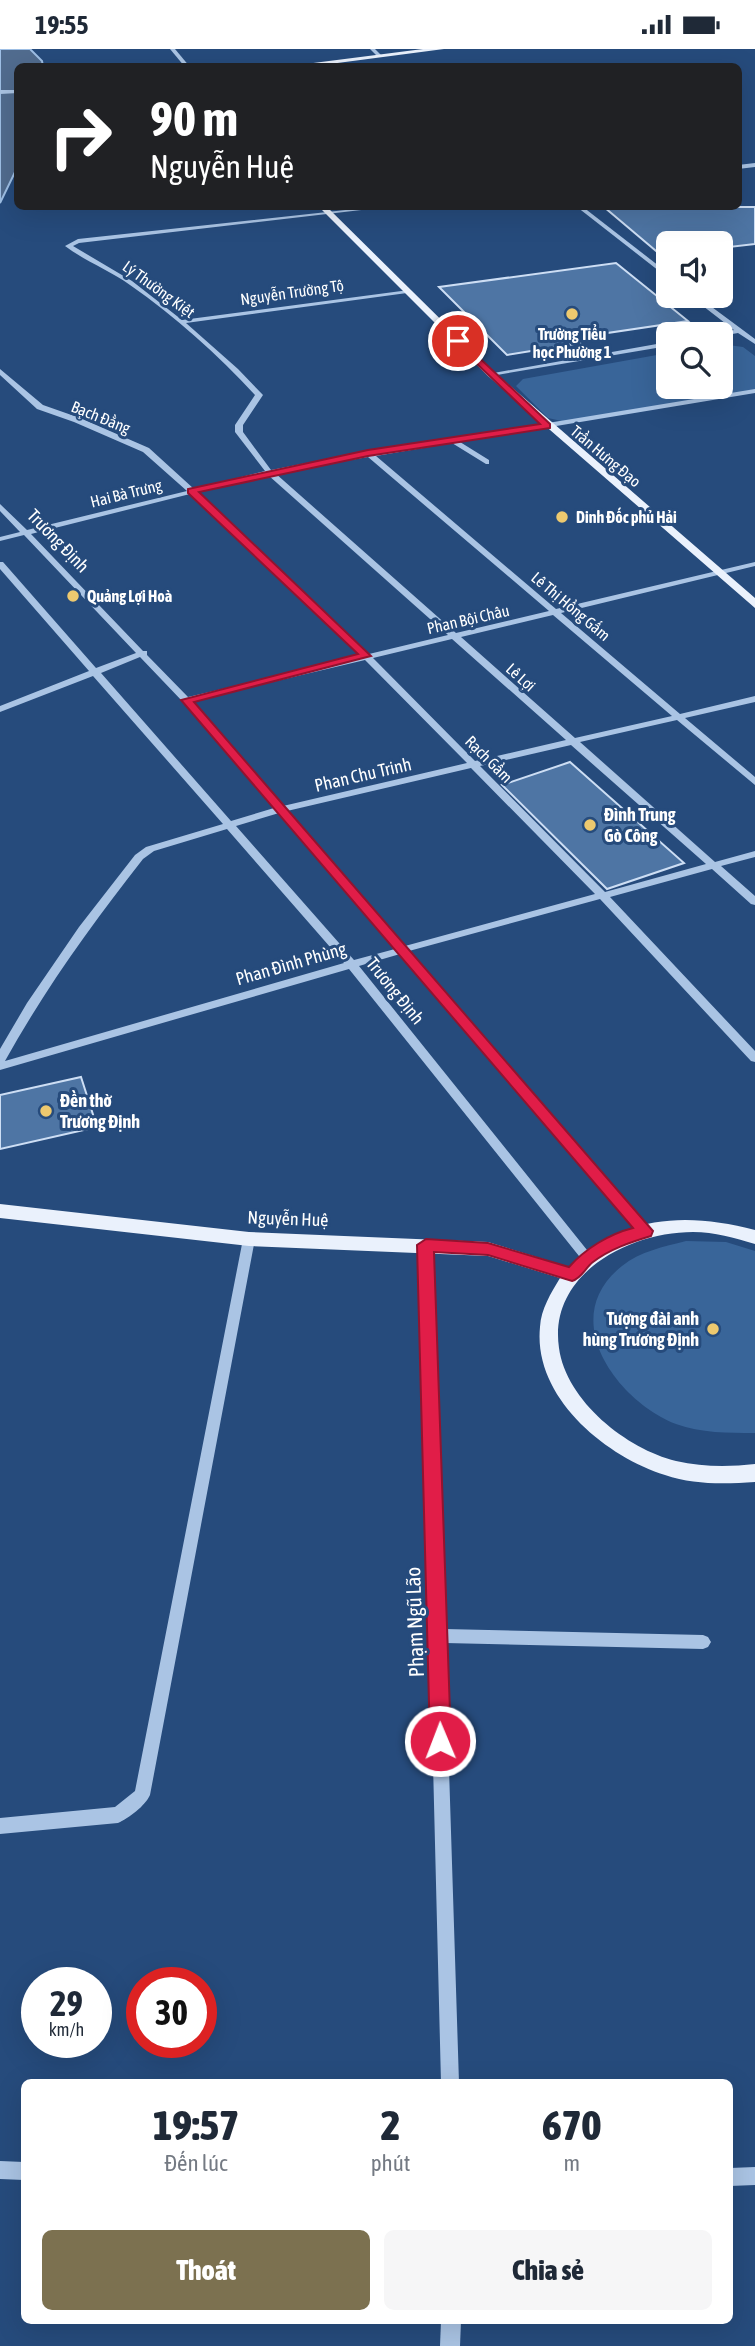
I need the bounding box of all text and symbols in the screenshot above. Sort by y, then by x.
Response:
text: 19:55 [35,10,89,40]
text: 90 m [150,90,238,146]
icon: right [35,91,126,182]
text: Nguyễn Huệ [150,148,294,185]
map controls [656,231,733,399]
button: sound [656,231,733,308]
street label: Lý Thường Kiệt [119,257,199,322]
street label: Nguyễn Trường Tộ [239,276,345,309]
marker: Trường Tiểu học Phường 1 [564,306,580,322]
pin [428,311,488,371]
icon: arrive [439,322,477,360]
button: search [656,322,733,399]
place label: Trường Tiểu học Phường 1 [533,324,612,361]
street label: Bạch Đằng [69,397,133,438]
street label: Trần Hưng Đạo [567,421,645,491]
street label: Hai Bà Trưng [88,475,164,512]
street label: Trương Định [23,505,94,577]
place label: Dinh Đốc phủ Hải [576,507,677,526]
marker: Dinh Đốc phủ Hải [554,509,570,525]
street label: Lê Thị Hồng Gấm [527,567,615,645]
place label: Quảng Lợi Hoà [87,587,172,605]
marker: Quảng Lợi Hoà [65,588,81,604]
street label: Phan Bội Châu [425,601,511,637]
street label: Lê Lợi [503,659,539,695]
street label: Rạch Gầm [462,731,517,786]
street label: Phan Chu Trinh [312,753,413,796]
place label: Đình Trung Gò Công [604,804,676,846]
marker: Đình Trung Gò Công [582,817,598,833]
street label: Phan Đình Phùng [233,938,349,989]
street label: Trương Định [362,953,429,1028]
place label: Đền thờ Trương Định [60,1090,140,1132]
marker: Đền thờ Trương Định [38,1103,54,1119]
street label: Nguyễn Huệ [247,1207,329,1230]
place label: Tượng đài anh hùng Trương Định [583,1308,699,1350]
marker: Tượng đài anh hùng Trương Định [705,1321,721,1337]
street label: Phạm Ngũ Lão [400,1566,428,1678]
position arrow [403,1704,477,1778]
speed limit sign: 30 [126,1967,217,2058]
text: 29 [50,1983,83,2023]
text: km/h [49,2019,84,2040]
text: 19:57 [153,2101,239,2149]
text: 2 [381,2101,400,2149]
text: 670 [542,2101,601,2149]
text: Đến lúc [164,2150,228,2176]
text: phút [371,2150,410,2176]
text: m [563,2150,580,2176]
button: Thoát [42,2230,370,2310]
button: Chia sẻ [384,2230,712,2310]

